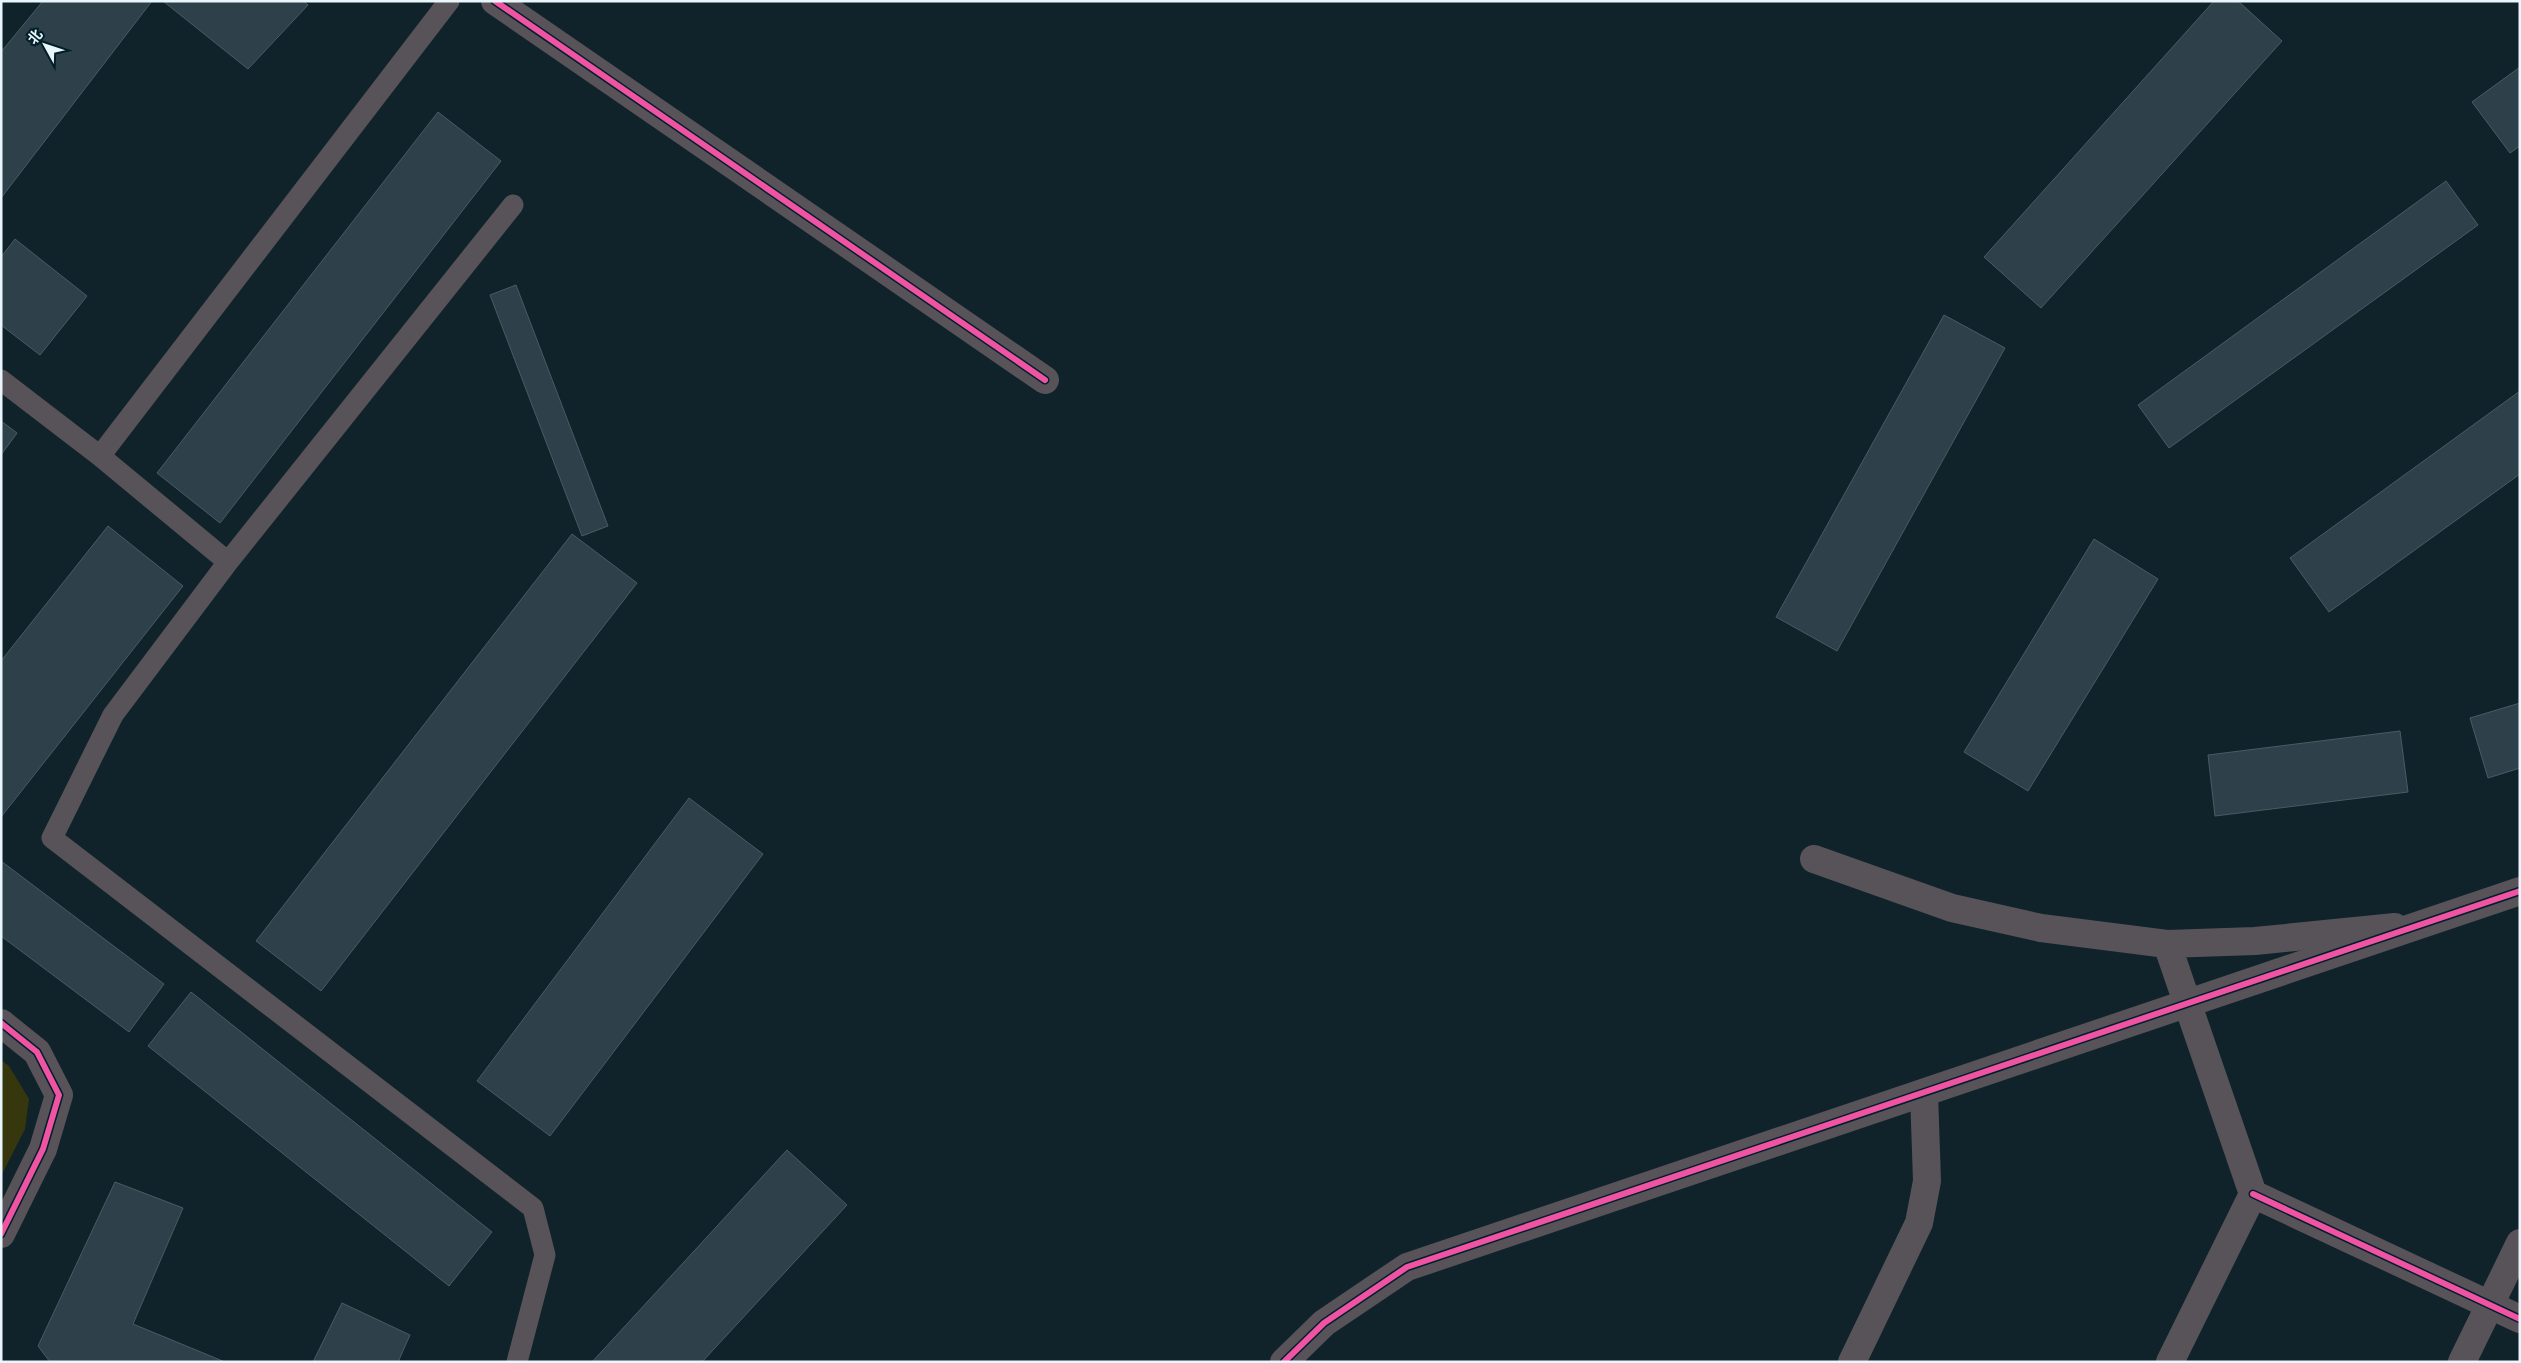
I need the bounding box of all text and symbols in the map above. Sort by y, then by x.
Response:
north arrow [20,20,70,70]
text: 北 [24,25,46,48]

